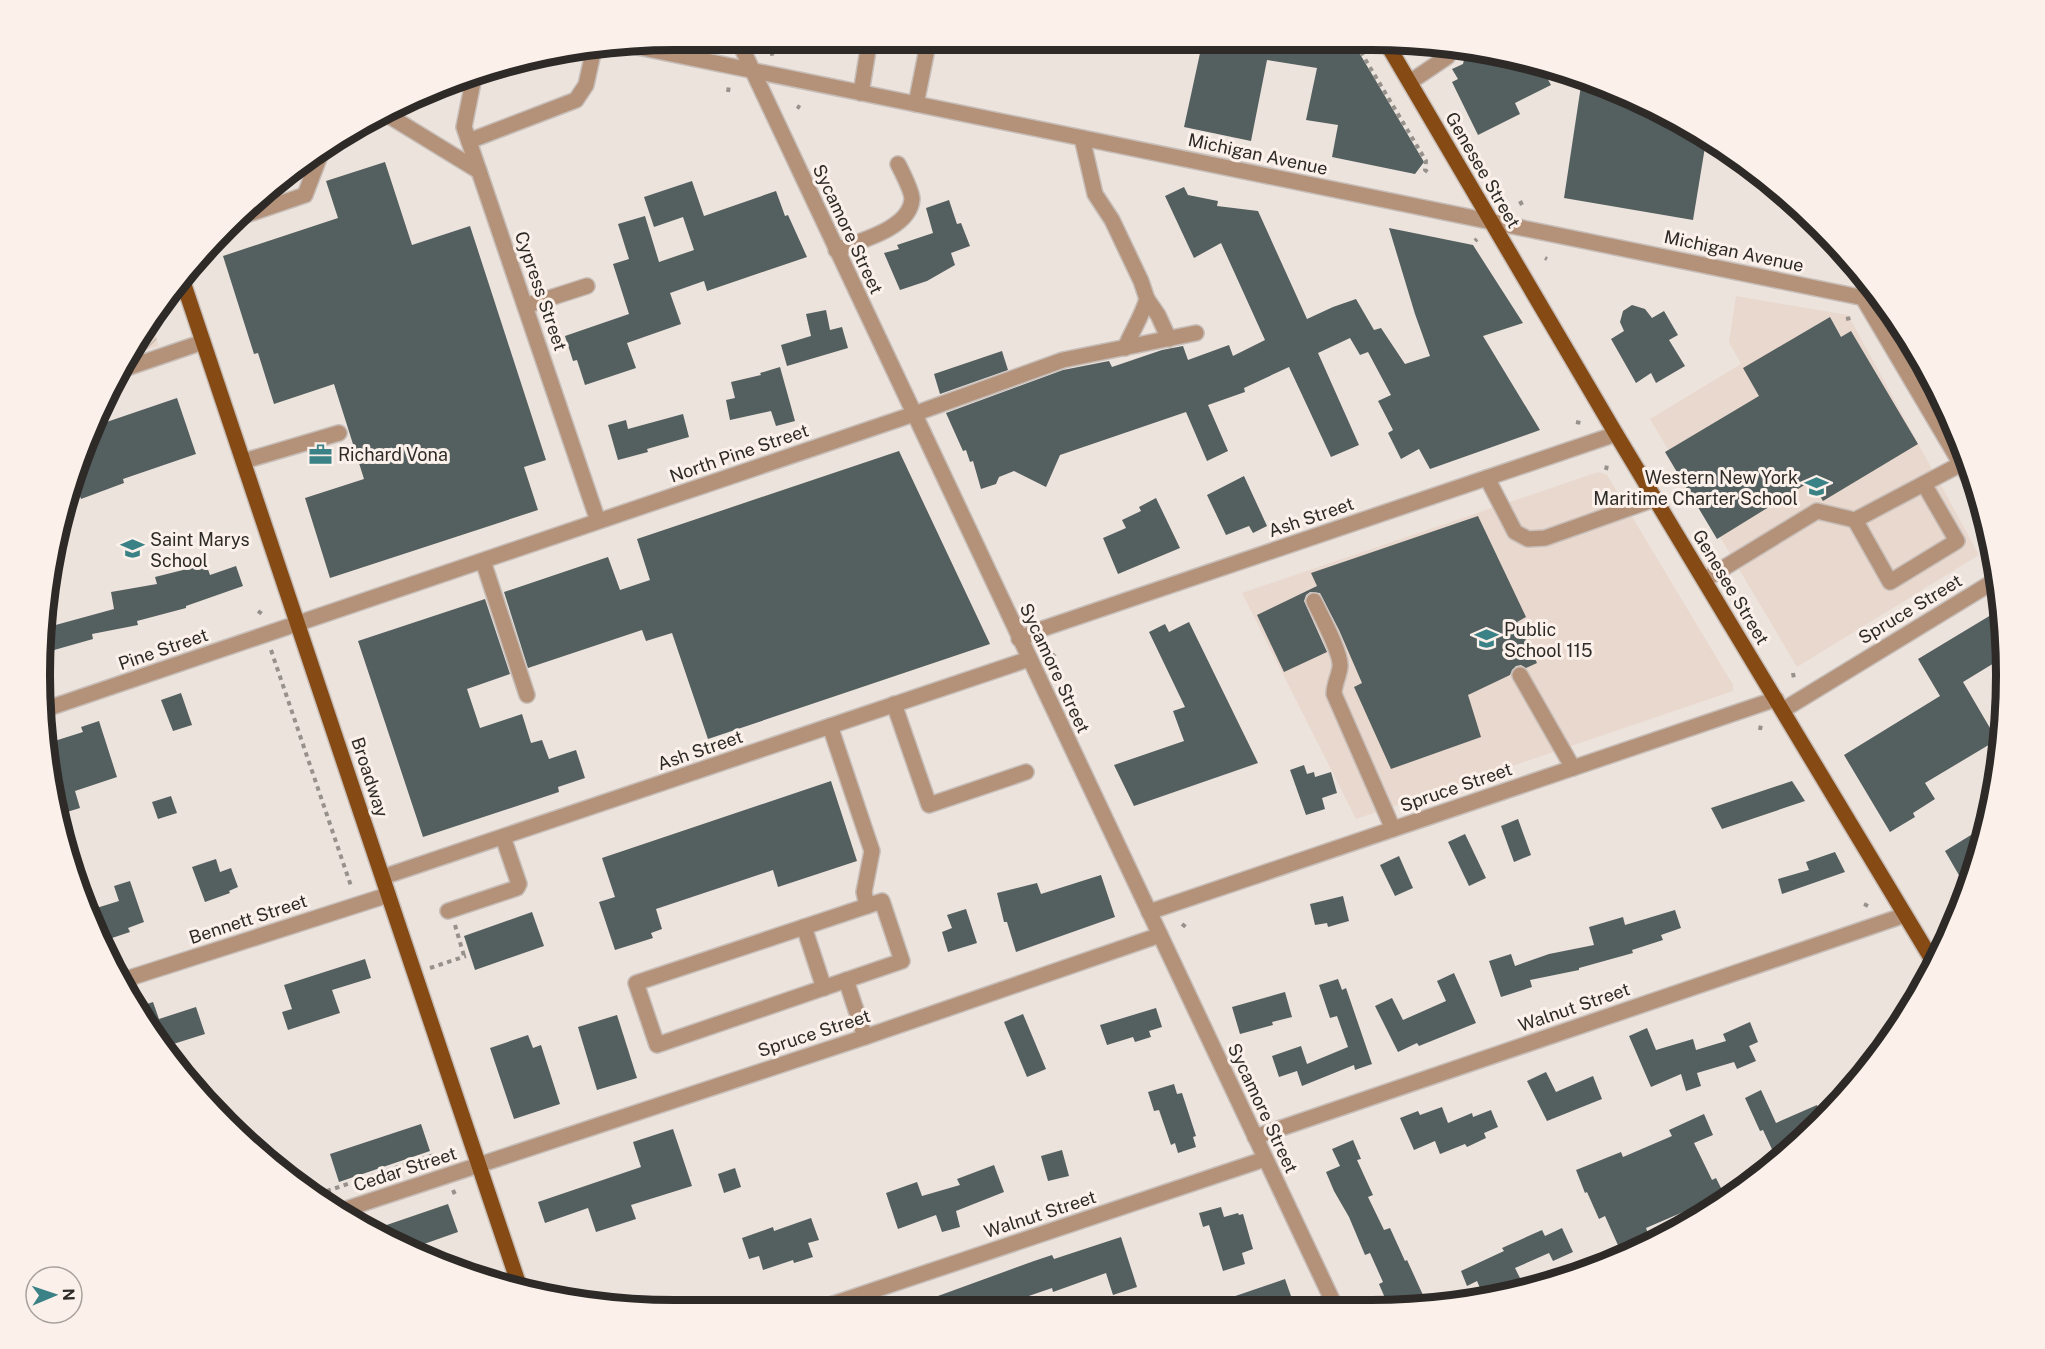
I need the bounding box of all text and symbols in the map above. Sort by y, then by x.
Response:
street label: Genesee Street [1441,108,1525,232]
street label: Michigan Avenue [1186,129,1330,179]
street label: Sycamore Street [809,161,887,297]
street label: Michigan Avenue [1662,226,1806,276]
street label: Cypress Street [511,229,571,353]
street label: North Pine Street [667,419,811,487]
office icon: Richard Vona [307,441,333,467]
place label: Richard Vona [338,444,448,465]
place label: Western New York Maritime Charter School [1593,467,1798,509]
school or university icon: Western New York Maritime Charter School [1803,474,1829,500]
street label: Ash Street [1266,493,1356,541]
street label: Genesee Street [1688,526,1774,648]
place label: Saint Marys School [150,529,250,571]
school or university icon: Saint Marys School [119,536,145,562]
street label: Spruce Street [1854,570,1966,648]
street label: Sycamore Street [1016,600,1094,736]
place label: Public School 115 [1504,619,1592,661]
street label: Pine Street [115,624,211,674]
school or university icon: Public School 115 [1473,626,1499,652]
street label: Ash Street [655,726,745,774]
street label: Broadway [347,734,393,820]
street label: Spruce Street [1397,758,1515,816]
street label: Bennett Street [186,890,310,948]
street label: Walnut Street [1516,978,1632,1036]
street label: Spruce Street [755,1005,873,1061]
street label: Sycamore Street [1224,1040,1302,1176]
street label: Cedar Street [351,1142,459,1196]
street label: Walnut Street [981,1186,1099,1242]
north arrow [24,1265,84,1325]
text: N [59,1288,78,1301]

